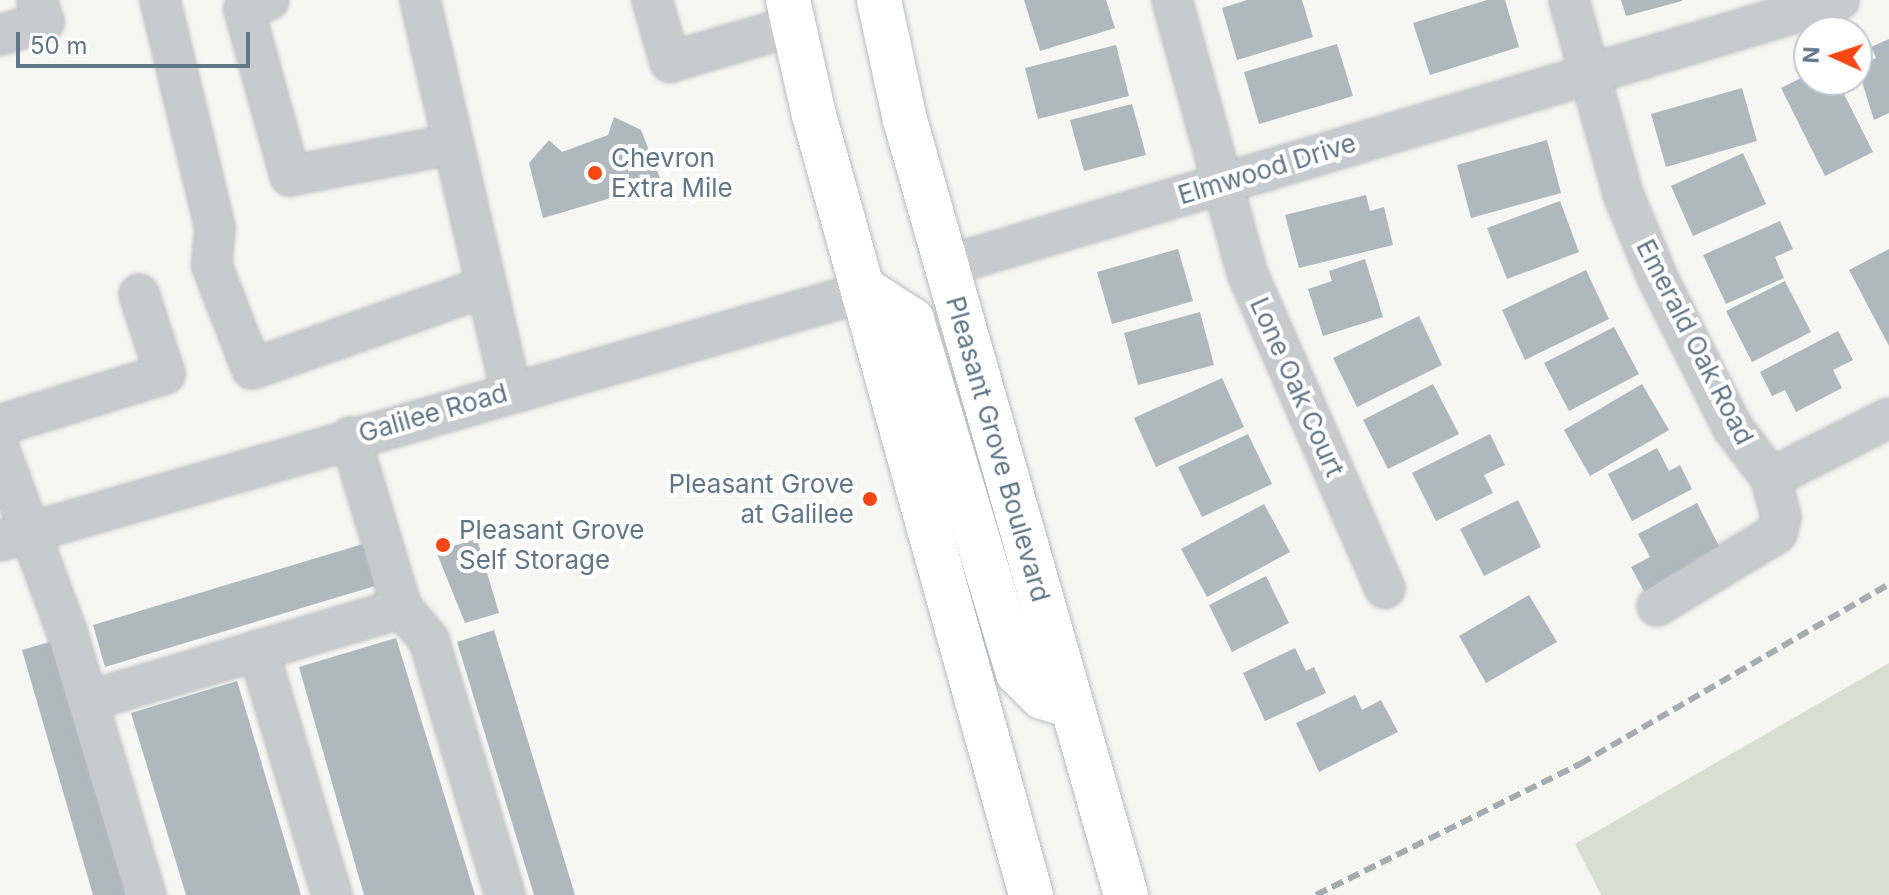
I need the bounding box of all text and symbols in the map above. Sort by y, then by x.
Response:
scale bar [20,16,254,66]
north arrow [1793,16,1873,96]
text: 50 m [30,31,88,60]
text: N [1798,46,1824,64]
street label: Elmwood Drive [1174,127,1360,211]
place label: Chevron Extra Mile [611,142,733,204]
marker: Chevron Extra Mile [586,164,604,182]
street label: Emerald Oak Road [1630,234,1760,450]
street label: Pleasant Grove Boulevard [939,293,1057,605]
street label: Lone Oak Court [1244,293,1350,481]
street label: Galilee Road [355,377,511,449]
place label: Pleasant Grove at Galilee [668,468,854,530]
marker: Pleasant Grove at Galilee [861,490,879,508]
place label: Pleasant Grove Self Storage [459,514,645,576]
marker: Pleasant Grove Self Storage [434,536,452,554]

